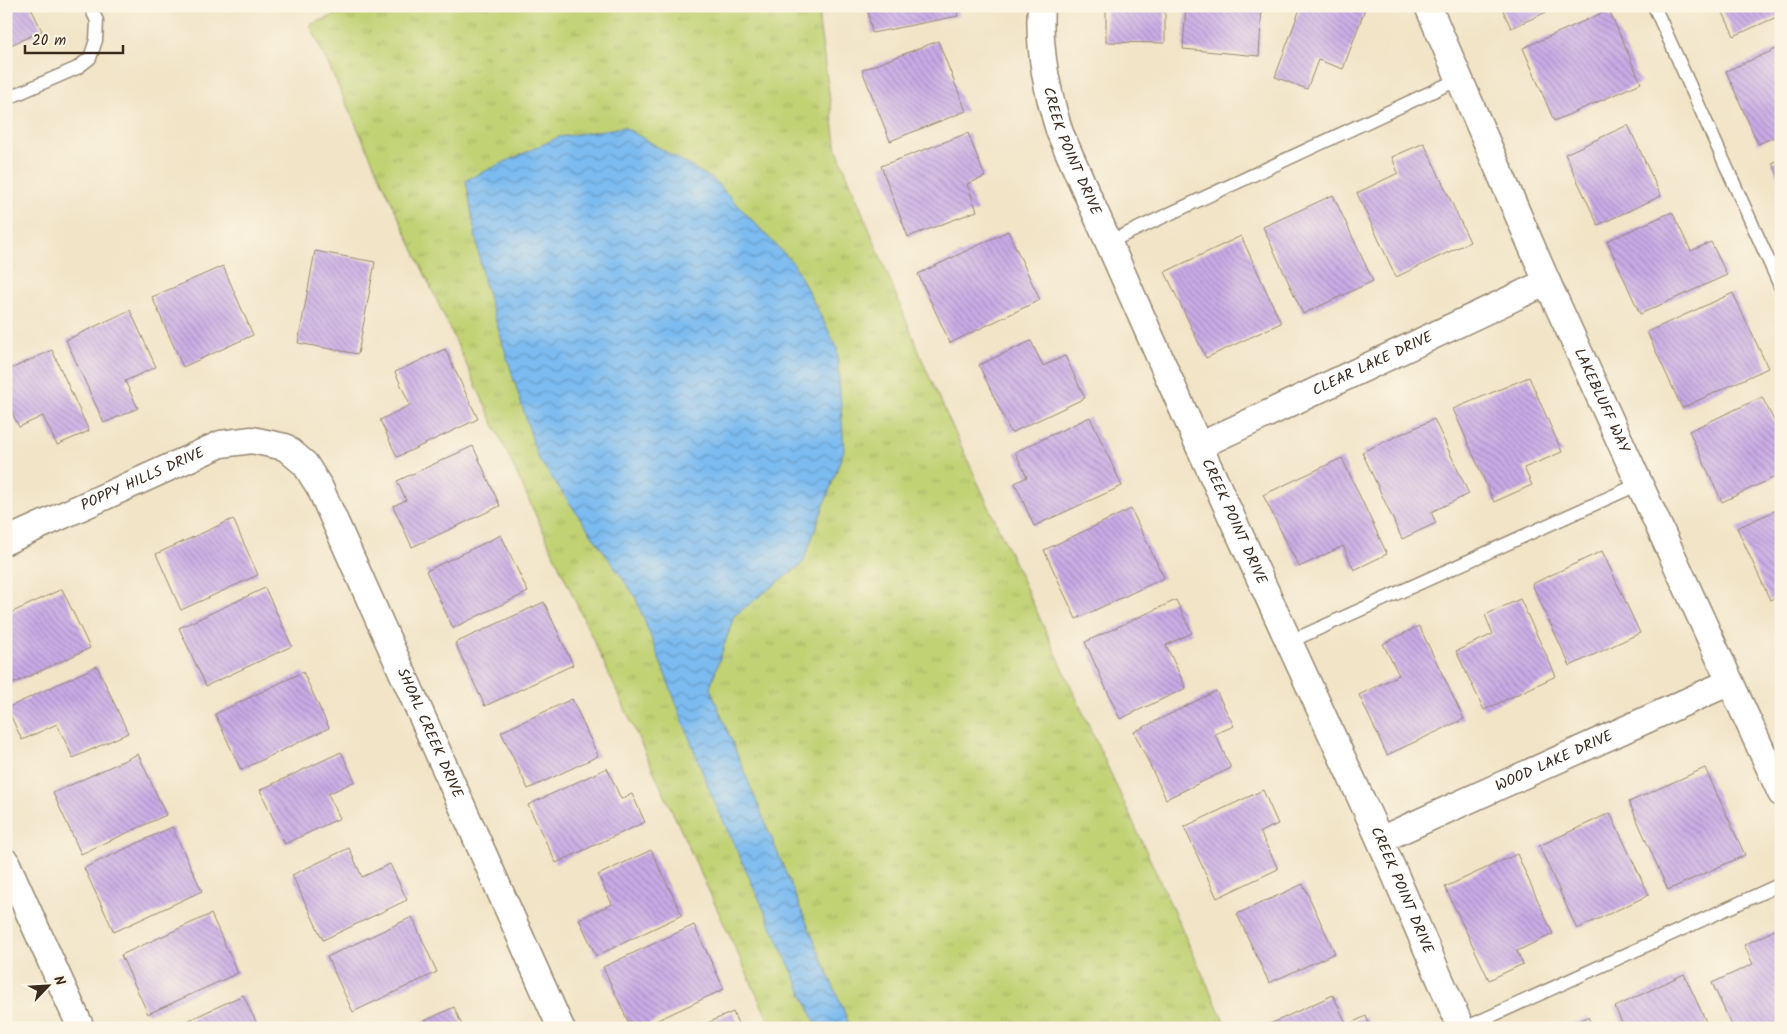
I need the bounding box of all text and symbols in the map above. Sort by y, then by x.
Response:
scale bar [25,22,122,54]
text: 20 m [32,29,66,53]
street label: CREEK POINT DRIVE [1036,85,1108,220]
street label: CLEAR LAKE DRIVE [1308,325,1438,403]
street label: LAKEBLUFF WAY [1567,344,1636,458]
street label: POPPY HILLS DRIVE [77,440,210,518]
street label: CREEK POINT DRIVE [1194,455,1274,590]
street label: SHOAL CREEK DRIVE [390,664,470,804]
street label: WOOD LAKE DRIVE [1491,724,1618,798]
street label: CREEK POINT DRIVE [1364,823,1440,959]
north arrow [22,962,72,1012]
text: N [47,972,71,990]

